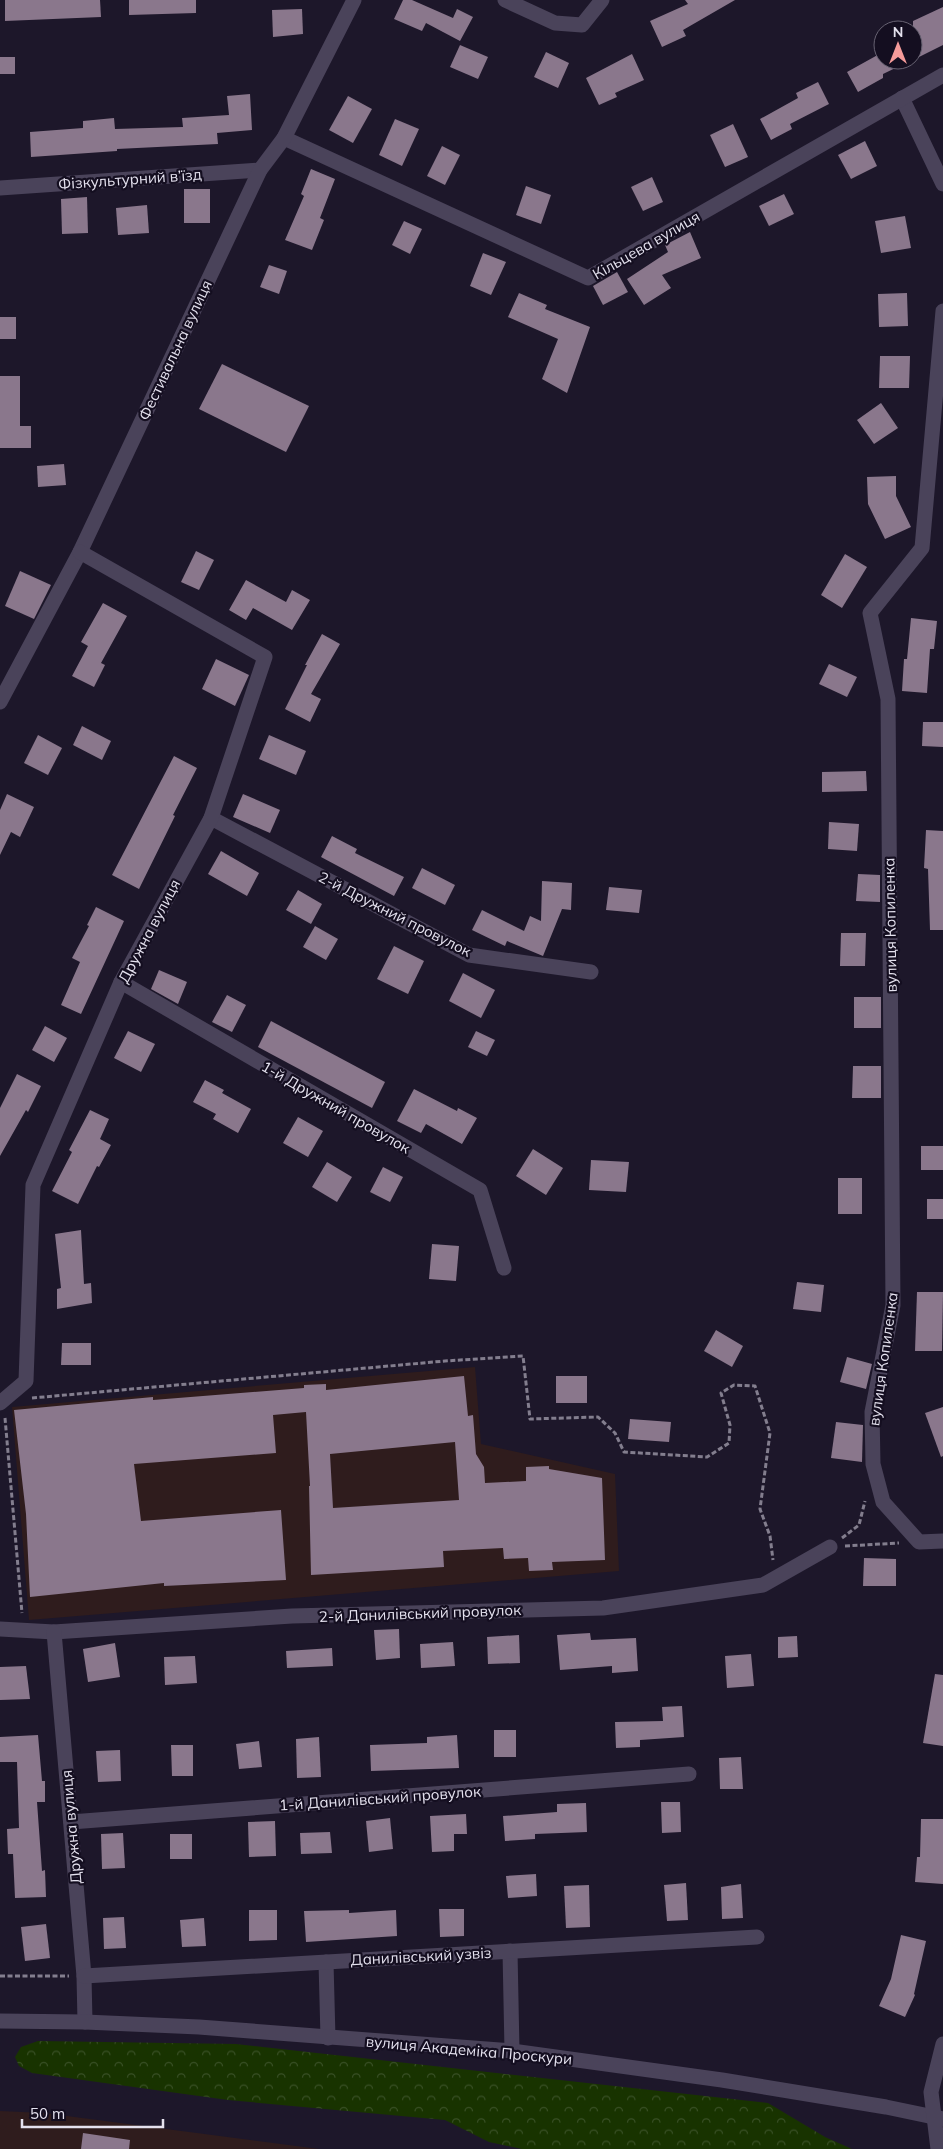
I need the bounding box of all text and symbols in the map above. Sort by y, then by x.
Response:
north arrow [873,20,923,70]
text: N [893,23,903,41]
street label: Фізкультурний в’їзд [58,165,202,193]
street label: Кільцева вулиця [589,207,703,283]
street label: Фестивальна вулиця [134,277,216,423]
street label: вулиця Копиленка [879,857,901,993]
street label: 2-й Дружний провулок [316,867,475,961]
street label: Дружна вулиця [114,876,184,986]
street label: 1-й Дружний провулок [258,1057,415,1158]
street label: вулиця Копиленка [864,1291,902,1427]
street label: 2-й Данилівський провулок [319,1600,522,1626]
street label: Дружна вулиця [57,1769,85,1885]
street label: 1-й Данилівський провулок [278,1781,482,1815]
street label: Данилівський узвіз [350,1943,492,1969]
street label: вулиця Академіка Проскури [365,2032,573,2068]
scale bar [22,2096,164,2128]
text: 50 m [30,2104,65,2123]

